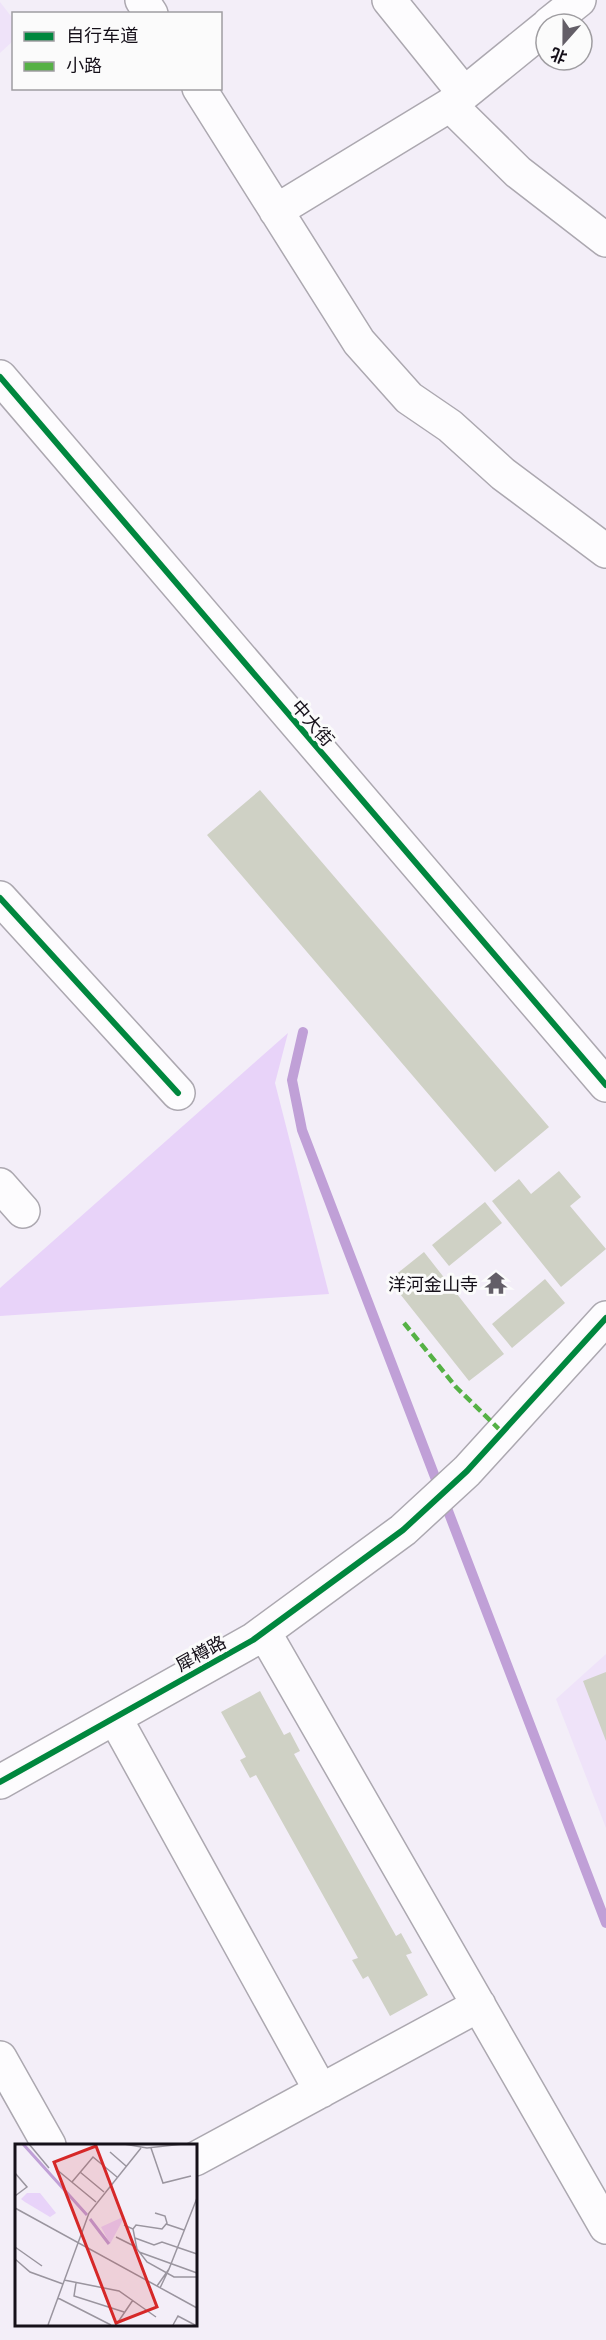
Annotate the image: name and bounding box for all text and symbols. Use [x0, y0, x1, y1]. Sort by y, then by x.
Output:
legend [12, 12, 222, 90]
north arrow [534, 12, 594, 72]
text: 自行车道 [66, 21, 138, 47]
text: 北 [546, 43, 570, 71]
text: 小路 [66, 51, 102, 77]
street label: 中大街 [286, 693, 342, 751]
place label: 洋河金山寺 [388, 1270, 478, 1296]
temple icon: 洋河金山寺 [483, 1270, 509, 1296]
street label: 犀樽路 [170, 1628, 230, 1676]
inset map [15, 2144, 196, 2325]

